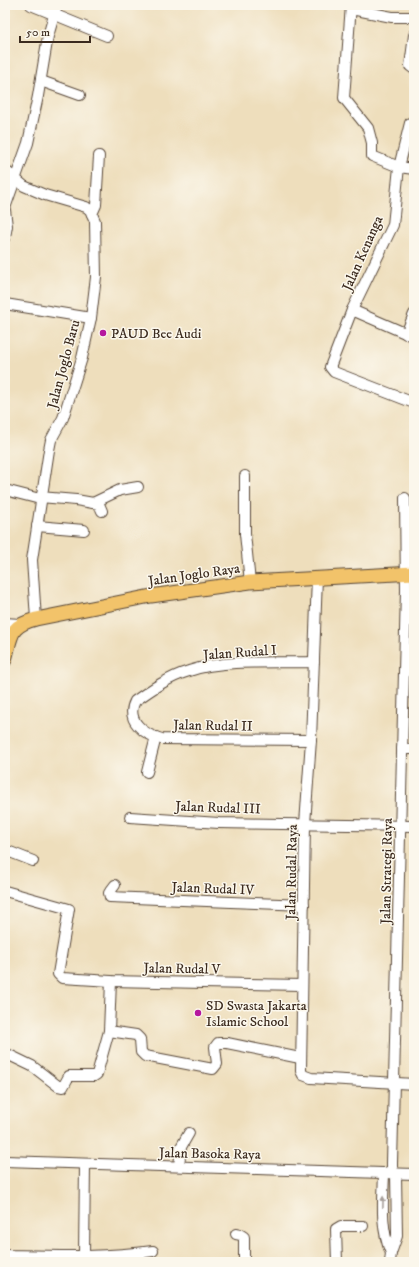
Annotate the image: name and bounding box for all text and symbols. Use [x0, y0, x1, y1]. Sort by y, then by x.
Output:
scale bar [20, 18, 90, 44]
text: 50 m [26, 25, 50, 40]
street label: Jalan Kenanga [337, 213, 388, 296]
street label: Jalan Joglo Baru [43, 318, 85, 413]
place label: PAUD Bee Audi [111, 325, 202, 343]
marker: PAUD Bee Audi [98, 328, 108, 338]
street label: Jalan Joglo Raya [145, 560, 241, 591]
street label: Jalan Rudal I [201, 641, 278, 665]
street label: Jalan Rudal II [171, 716, 253, 736]
street label: Jalan Rudal III [173, 797, 261, 818]
street label: Jalan Strategi Raya [377, 818, 397, 926]
street label: Jalan Rudal Raya [282, 824, 302, 922]
street label: Jalan Rudal IV [169, 878, 256, 899]
street label: Jalan Rudal V [141, 959, 222, 979]
place label: SD Swasta Jakarta Islamic School [206, 997, 307, 1031]
marker: SD Swasta Jakarta Islamic School [193, 1008, 203, 1018]
street label: Jalan Basoka Raya [157, 1144, 261, 1164]
one-way arrow [380, 1195, 386, 1208]

